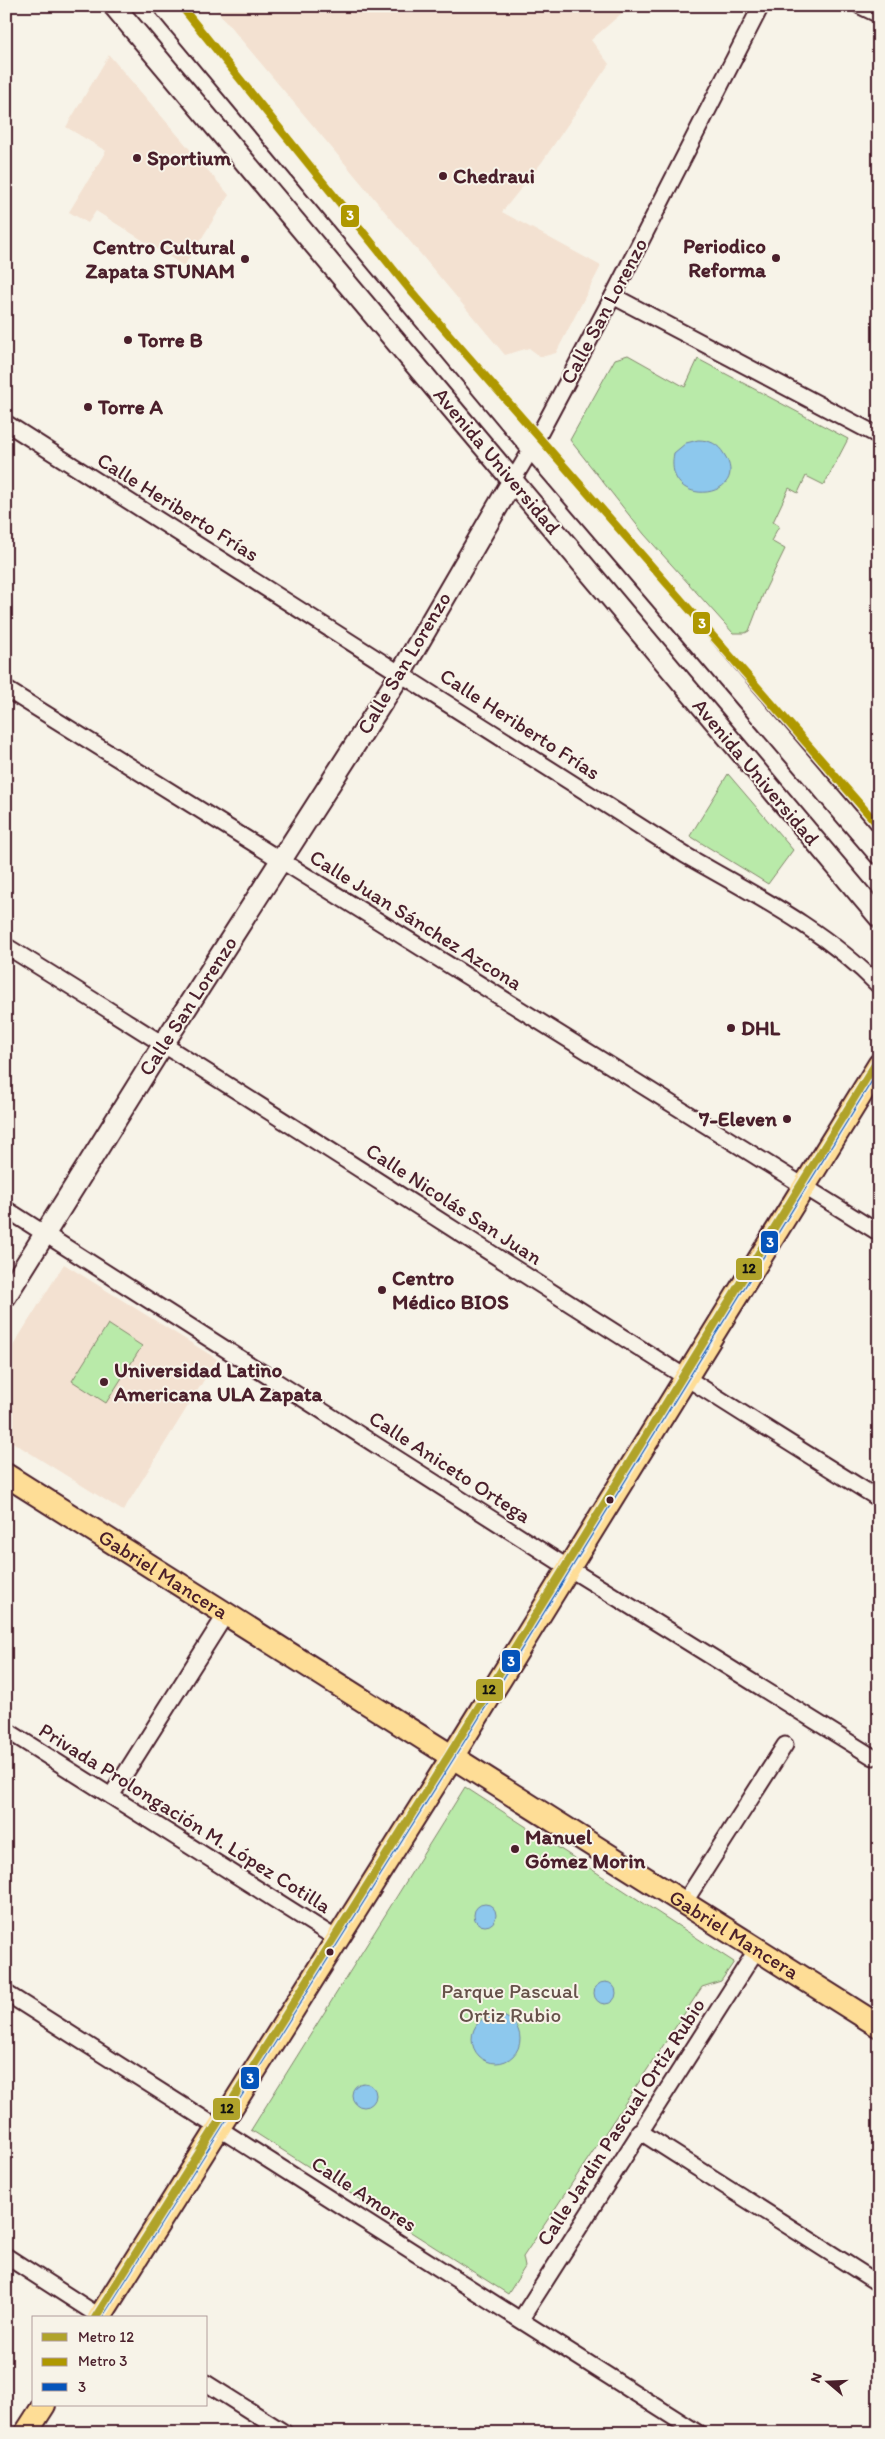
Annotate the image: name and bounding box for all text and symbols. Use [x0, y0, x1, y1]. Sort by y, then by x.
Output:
place label: Sportium [147, 145, 232, 171]
marker: Sportium [131, 152, 143, 164]
place label: Chedraui [453, 163, 535, 188]
marker: Chedraui [437, 170, 449, 182]
line badge: 3 [340, 204, 360, 228]
text: 3 [346, 207, 354, 224]
place label: Periodico Reforma [683, 233, 767, 282]
place label: Centro Cultural Zapata STUNAM [86, 234, 236, 284]
street label: Calle San Lorenzo [555, 234, 653, 388]
marker: Periodico Reforma [770, 252, 782, 264]
marker: Centro Cultural Zapata STUNAM [239, 253, 251, 265]
place label: Torre B [137, 327, 203, 352]
marker: Torre B [122, 334, 134, 346]
street label: Avenida Universidad [429, 382, 566, 540]
place label: Torre A [97, 394, 163, 419]
marker: Torre A [82, 401, 94, 413]
street label: Calle Heriberto Frías [93, 447, 264, 566]
street label: Calle San Lorenzo [351, 587, 456, 738]
line badge: 3 [692, 611, 711, 635]
text: 3 [698, 615, 706, 632]
street label: Calle Heriberto Frías [435, 662, 605, 785]
street label: Avenida Universidad [688, 693, 825, 851]
street label: Calle Juan Sánchez Azcona [305, 844, 527, 995]
street label: Calle San Lorenzo [133, 931, 242, 1080]
place label: DHL [741, 1015, 780, 1040]
marker: DHL [725, 1022, 737, 1034]
place label: 7-Eleven [698, 1106, 777, 1131]
marker: 7-Eleven [781, 1113, 793, 1125]
street label: Calle Nicolás San Juan [361, 1137, 547, 1270]
line badge: 3 [760, 1230, 779, 1254]
text: 3 [766, 1234, 774, 1251]
line badge: 12 [735, 1257, 763, 1281]
text: 12 [742, 1260, 757, 1277]
place label: Centro Médico BIOS [392, 1265, 509, 1314]
marker: Centro Médico BIOS [376, 1284, 388, 1296]
place label: Universidad Latino Americana ULA Zapata [113, 1357, 324, 1407]
marker: Universidad Latino Americana ULA Zapata [98, 1376, 110, 1388]
street label: Calle Aniceto Ortega [365, 1405, 536, 1528]
unlabelled marker [605, 1495, 615, 1505]
street label: Gabriel Mancera [94, 1524, 233, 1624]
line badge: 3 [501, 1649, 521, 1673]
text: 3 [507, 1653, 515, 1670]
line badge: 12 [475, 1678, 504, 1702]
text: 12 [482, 1681, 497, 1698]
street label: Privada Prolongación M. López Cotilla [35, 1717, 336, 1918]
place label: Manuel Gómez Morin [525, 1824, 645, 1873]
marker: Manuel Gómez Morin [509, 1843, 521, 1855]
street label: Gabriel Mancera [665, 1884, 804, 1984]
unlabelled marker [325, 1947, 335, 1957]
park label: Parque Pascual Ortiz Rubio [441, 1978, 579, 2027]
street label: Calle Jardin Pascual Ortiz Rubio [531, 1993, 710, 2250]
line badge: 3 [240, 2066, 260, 2090]
text: 3 [246, 2070, 254, 2087]
line badge: 12 [212, 2097, 241, 2121]
text: 12 [220, 2100, 235, 2117]
street label: Calle Amores [307, 2150, 422, 2237]
legend [32, 2316, 208, 2406]
text: Metro 12 [78, 2328, 134, 2346]
text: Metro 3 [78, 2352, 127, 2370]
north arrow [802, 2356, 852, 2406]
text: N [807, 2371, 826, 2385]
text: 3 [78, 2378, 86, 2396]

